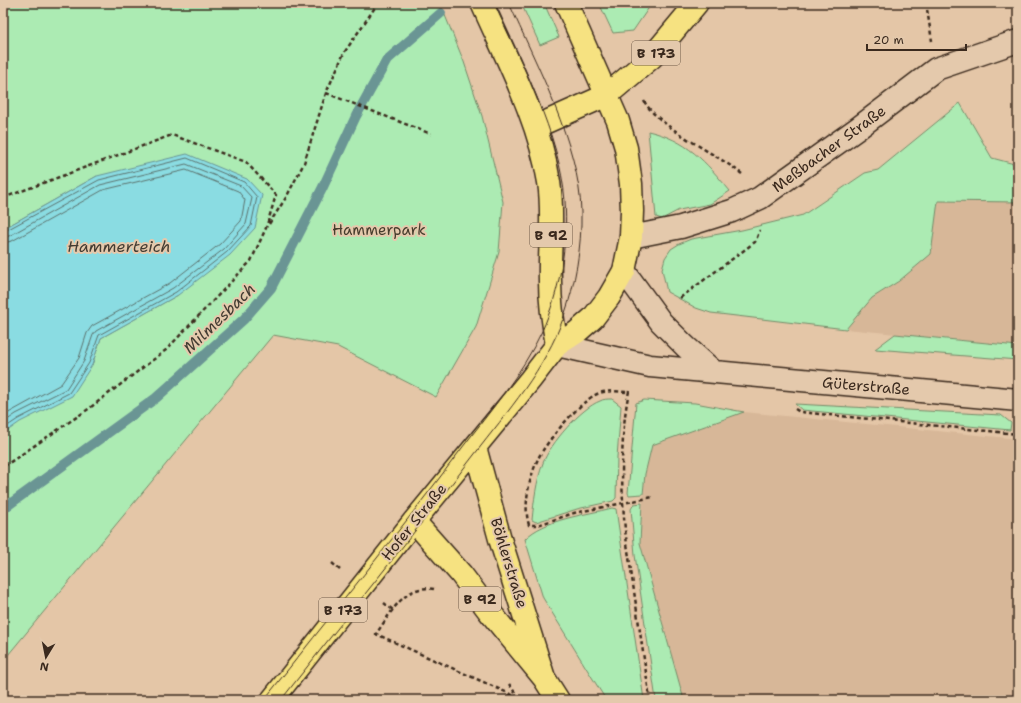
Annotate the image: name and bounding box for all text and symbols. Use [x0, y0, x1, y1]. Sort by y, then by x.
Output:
scale bar [867, 26, 966, 52]
text: 20 m [873, 32, 904, 48]
road number: B 173 [632, 41, 680, 65]
street label: Meßbacher Straße [768, 101, 890, 197]
park label: Hammerpark [332, 220, 426, 240]
road number: B 92 [530, 223, 572, 247]
water label: Hammerteich [67, 236, 171, 257]
water label: Milmesbach [179, 279, 260, 358]
street label: Güterstraße [821, 372, 911, 400]
street label: Hofer Straße [377, 479, 451, 565]
street label: Böhlerstraße [486, 515, 532, 611]
road number: B 92 [459, 587, 501, 611]
road number: B 173 [319, 598, 367, 622]
north arrow [26, 637, 66, 677]
text: N [38, 658, 50, 674]

